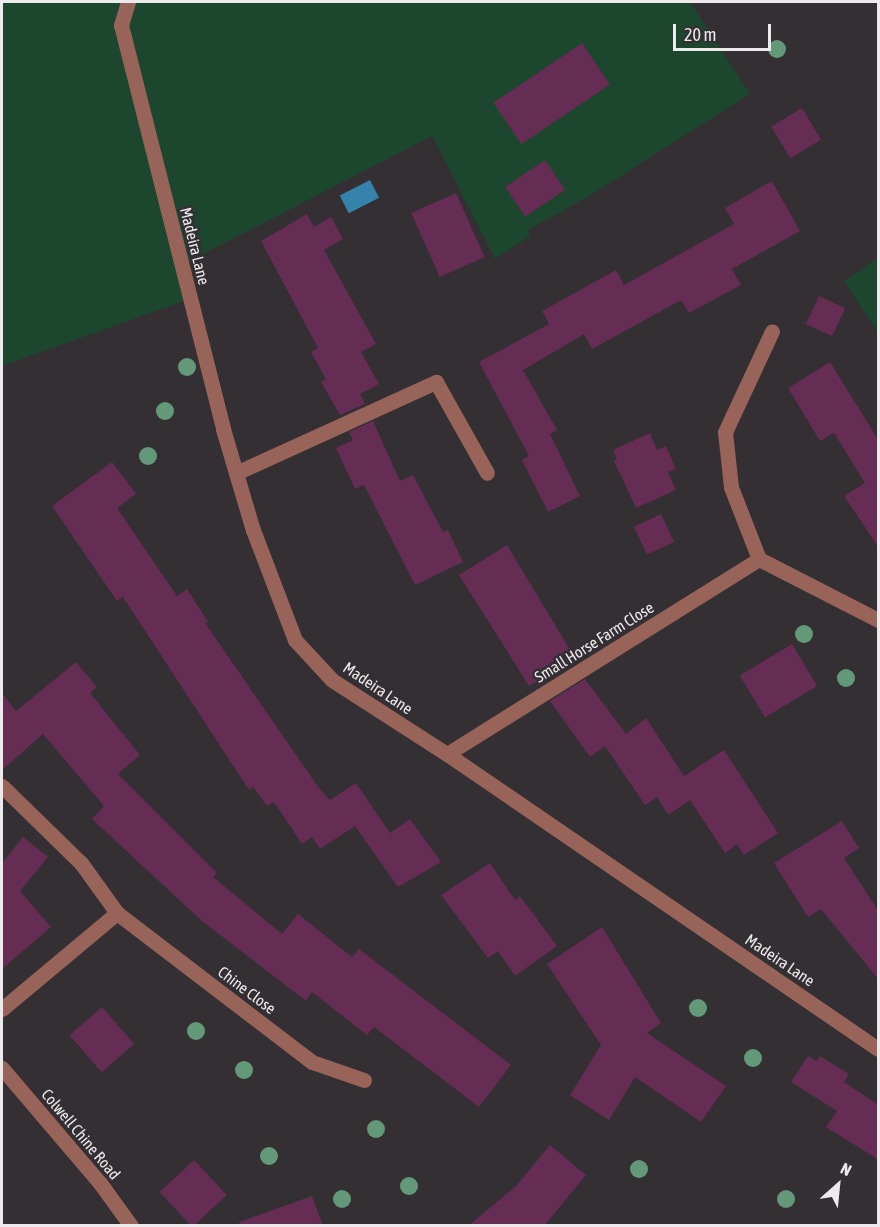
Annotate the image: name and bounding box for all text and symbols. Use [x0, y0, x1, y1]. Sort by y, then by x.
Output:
scale bar [676, 12, 774, 50]
text: 20 m [684, 24, 716, 45]
street label: Madeira Lane [176, 205, 214, 287]
street label: Small Horse Farm Close [531, 598, 657, 686]
street label: Madeira Lane [340, 658, 416, 718]
street label: Madeira Lane [742, 930, 818, 990]
street label: Chine Close [214, 962, 280, 1018]
street label: Colwell Chine Road [37, 1085, 125, 1183]
north arrow [808, 1155, 868, 1215]
text: N [838, 1159, 854, 1179]

